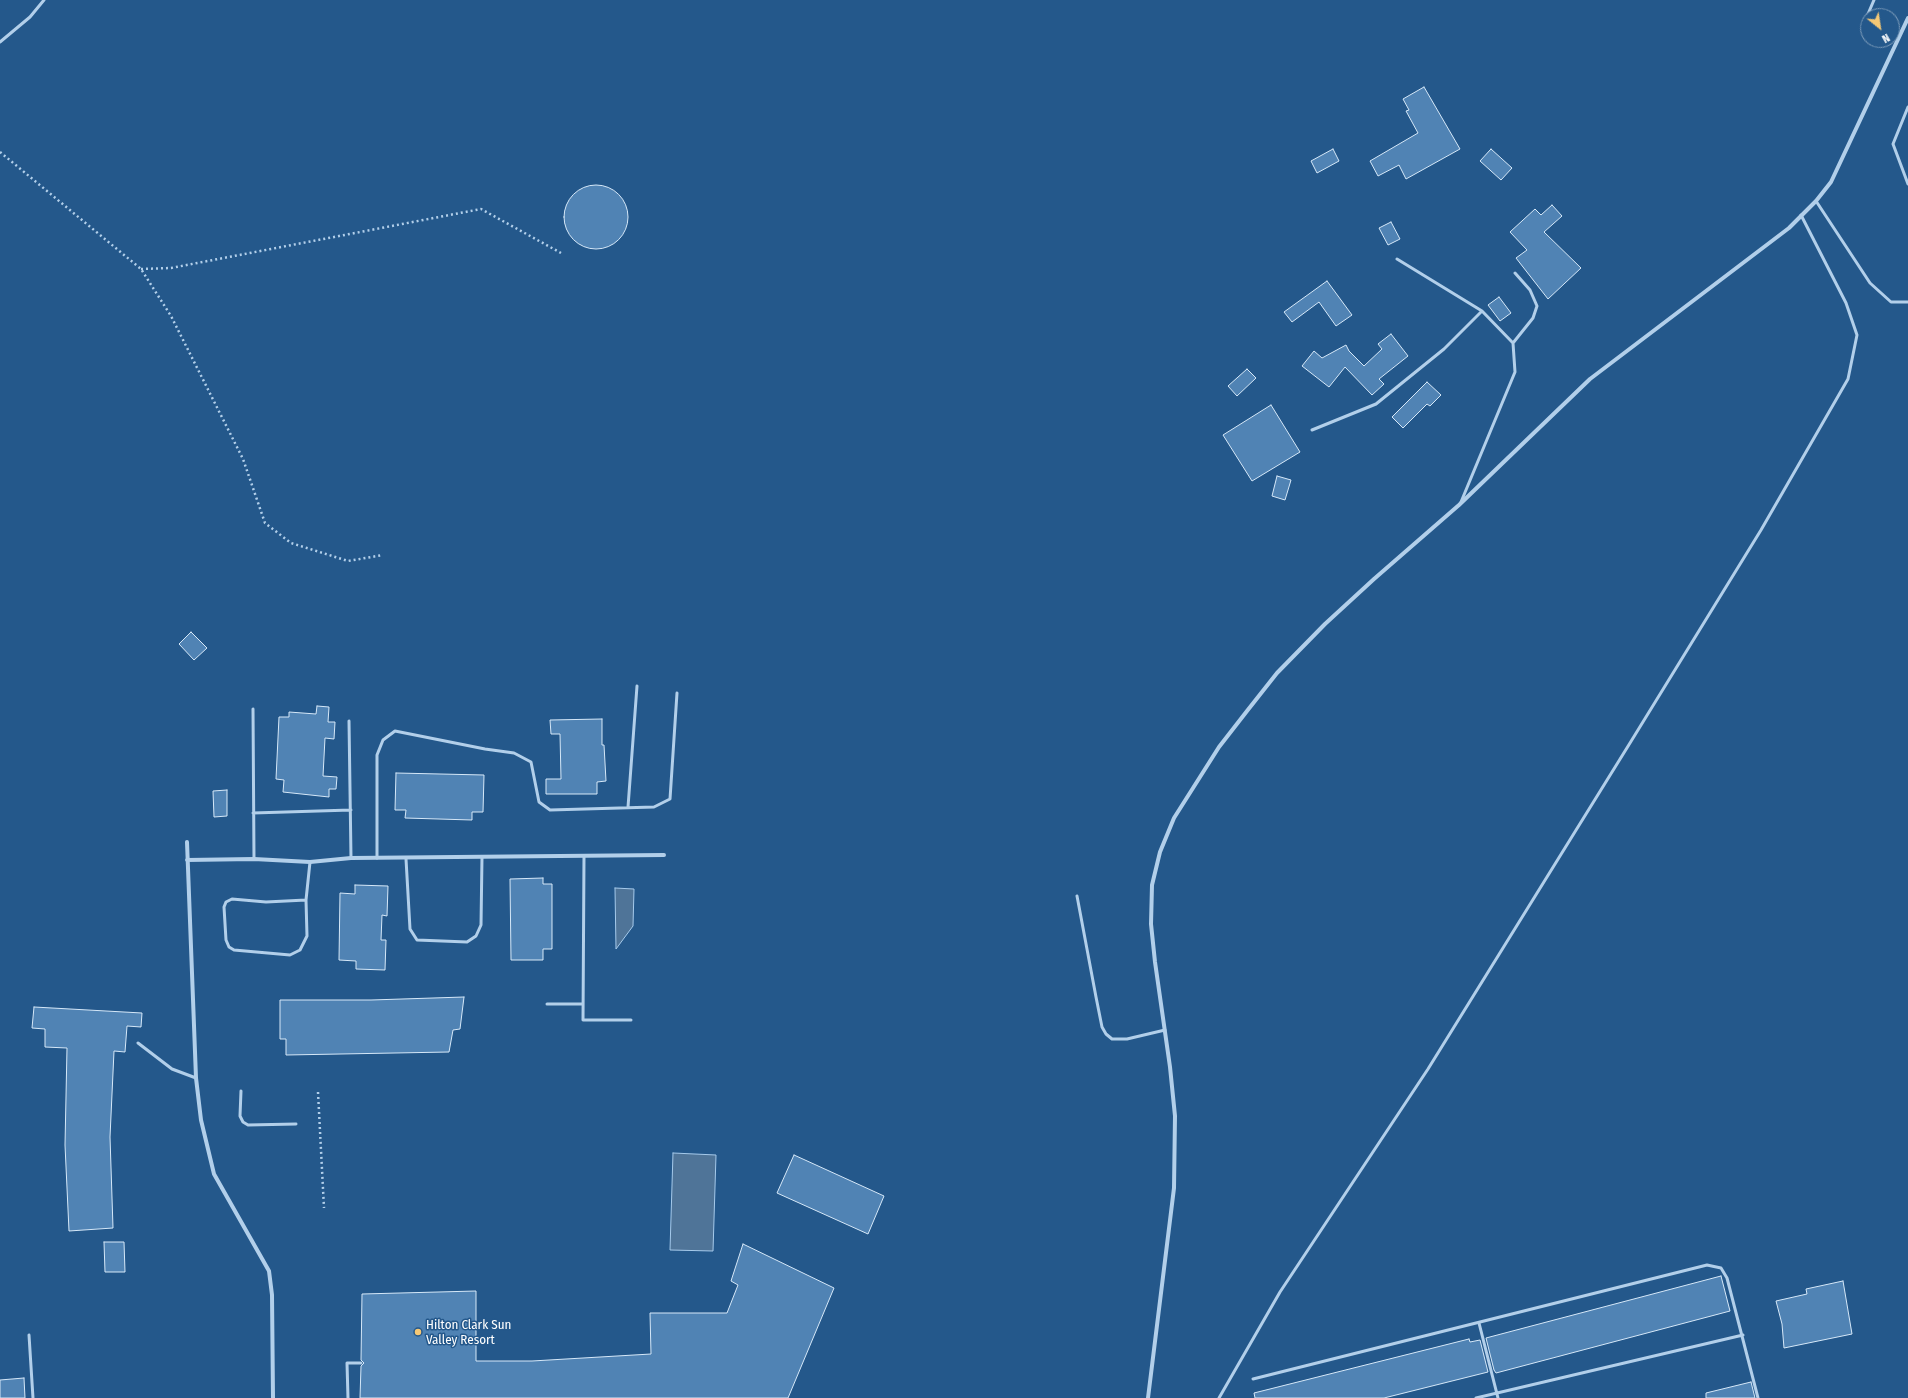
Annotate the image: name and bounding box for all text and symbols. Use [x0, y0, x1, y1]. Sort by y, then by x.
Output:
north arrow [1860, 8, 1900, 48]
text: N [1880, 31, 1892, 45]
place label: Hilton Clark Sun Valley Resort [426, 1317, 511, 1348]
marker: Hilton Clark Sun Valley Resort [413, 1327, 423, 1337]

